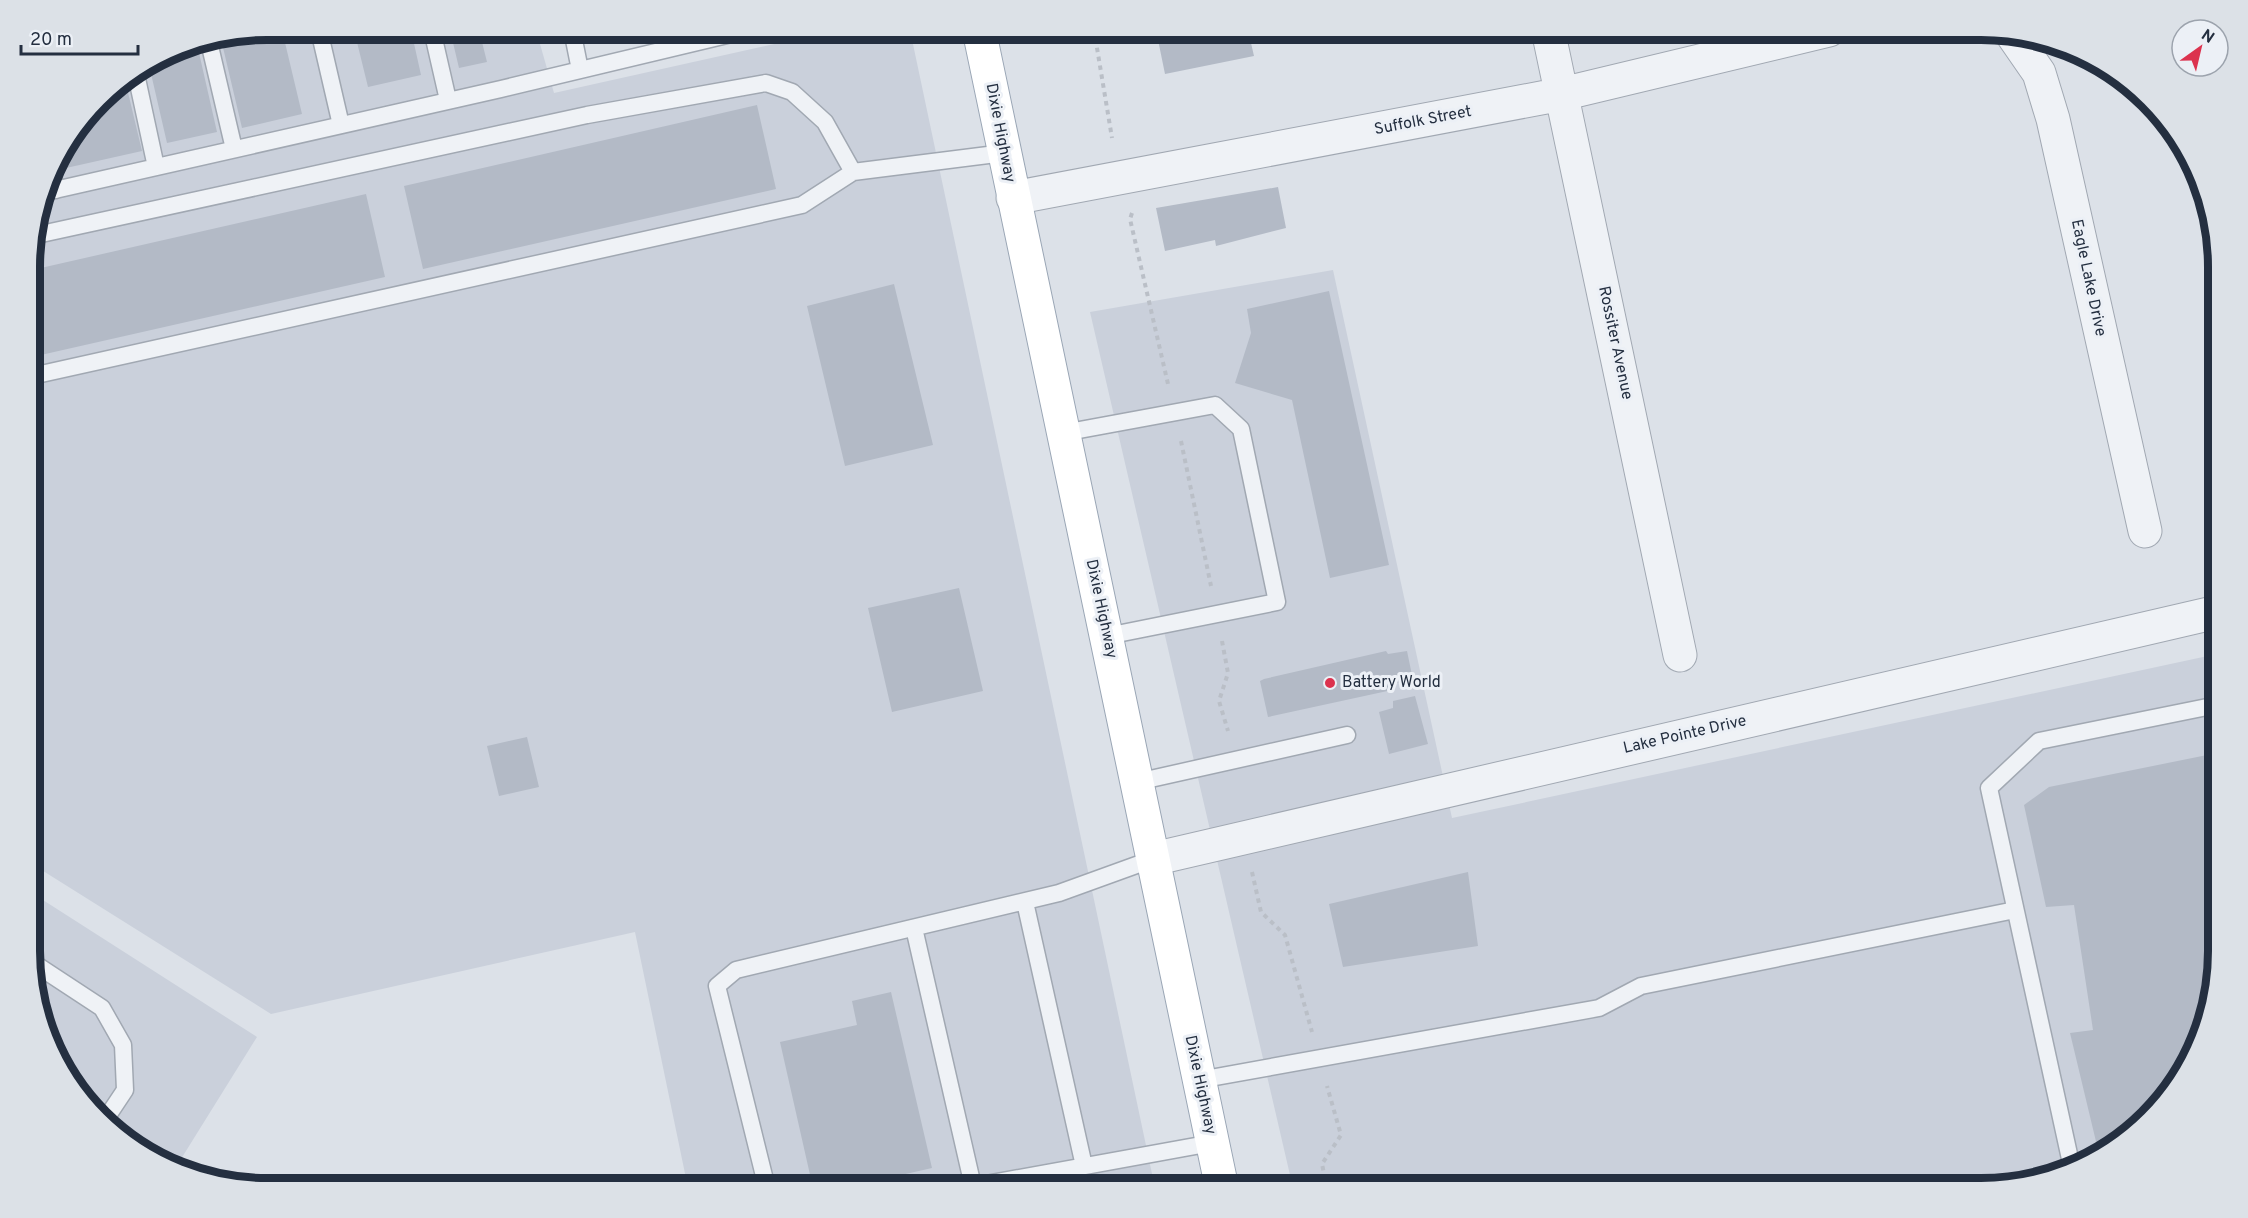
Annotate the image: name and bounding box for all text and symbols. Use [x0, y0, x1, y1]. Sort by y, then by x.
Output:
scale bar [21, 18, 138, 56]
north arrow [2170, 18, 2230, 78]
text: N [2197, 26, 2218, 49]
text: 20 m [30, 29, 72, 52]
street label: Dixie Highway [981, 82, 1019, 184]
street label: Suffolk Street [1373, 102, 1473, 140]
street label: Eagle Lake Drive [2066, 218, 2110, 338]
street label: Rossiter Avenue [1593, 284, 1637, 402]
street label: Dixie Highway [1081, 558, 1121, 660]
place label: Battery World [1342, 673, 1441, 693]
marker: Battery World [1323, 676, 1337, 690]
street label: Lake Pointe Drive [1621, 711, 1749, 759]
street label: Dixie Highway [1180, 1034, 1220, 1136]

